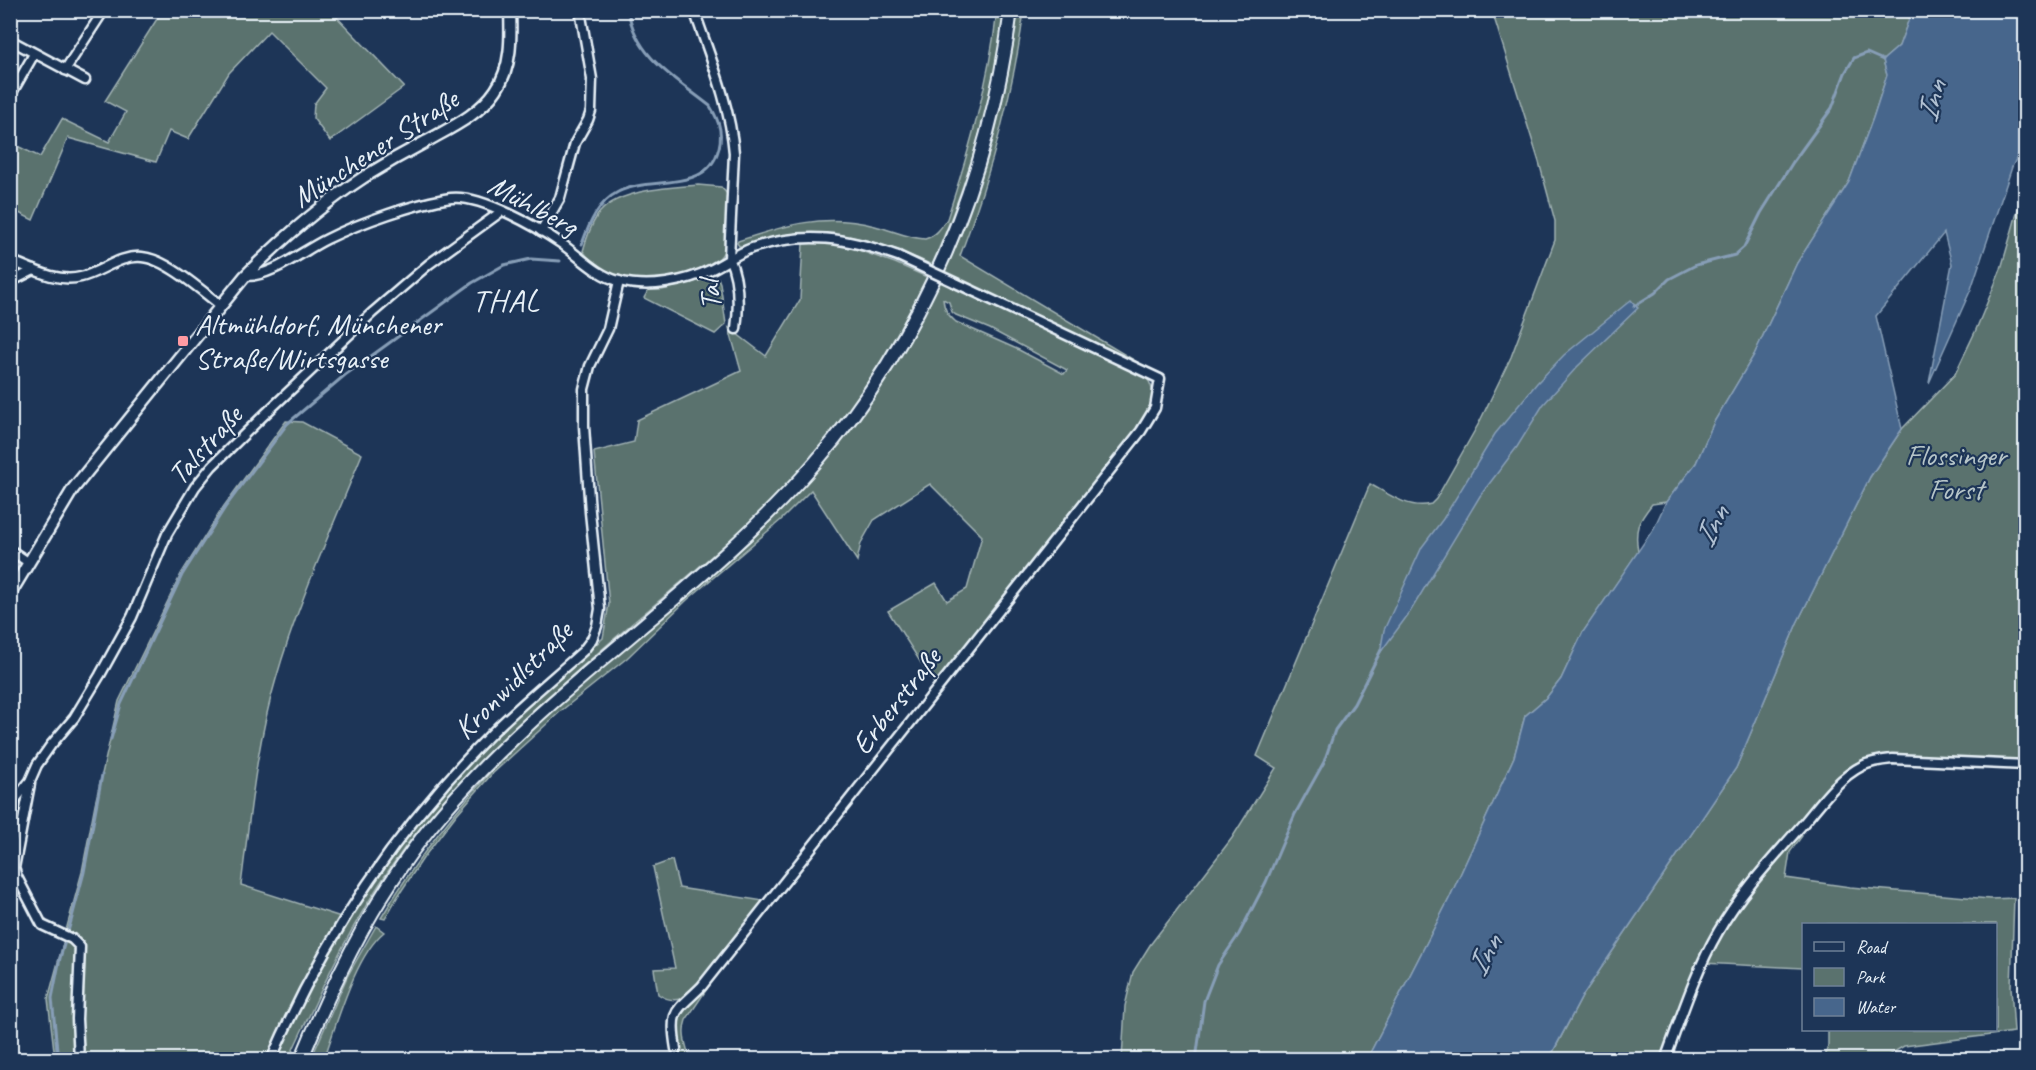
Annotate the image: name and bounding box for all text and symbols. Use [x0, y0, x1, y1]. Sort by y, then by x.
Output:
water label: Inn [1906, 73, 1957, 126]
street label: Münchener Straße [285, 79, 467, 216]
street label: Mühlberg [482, 166, 586, 245]
street label: Tal [689, 274, 730, 311]
district label: THAL [472, 280, 540, 321]
place label: Altmühldorf, Münchener Straße/Wirtsgasse [195, 305, 443, 377]
marker: Altmühldorf, Münchener Straße/Wirtsgasse [176, 334, 190, 348]
street label: Talstraße [159, 396, 252, 493]
park label: Flossinger Forst [1906, 436, 2009, 508]
water label: Inn [1683, 496, 1740, 554]
street label: Kronwidlstraße [446, 611, 582, 747]
street label: Erberstraße [843, 638, 951, 762]
legend [1802, 923, 1997, 1031]
water label: Inn [1456, 925, 1513, 983]
text: Road [1856, 936, 1889, 958]
text: Park [1856, 966, 1886, 988]
text: Water [1856, 996, 1897, 1018]

